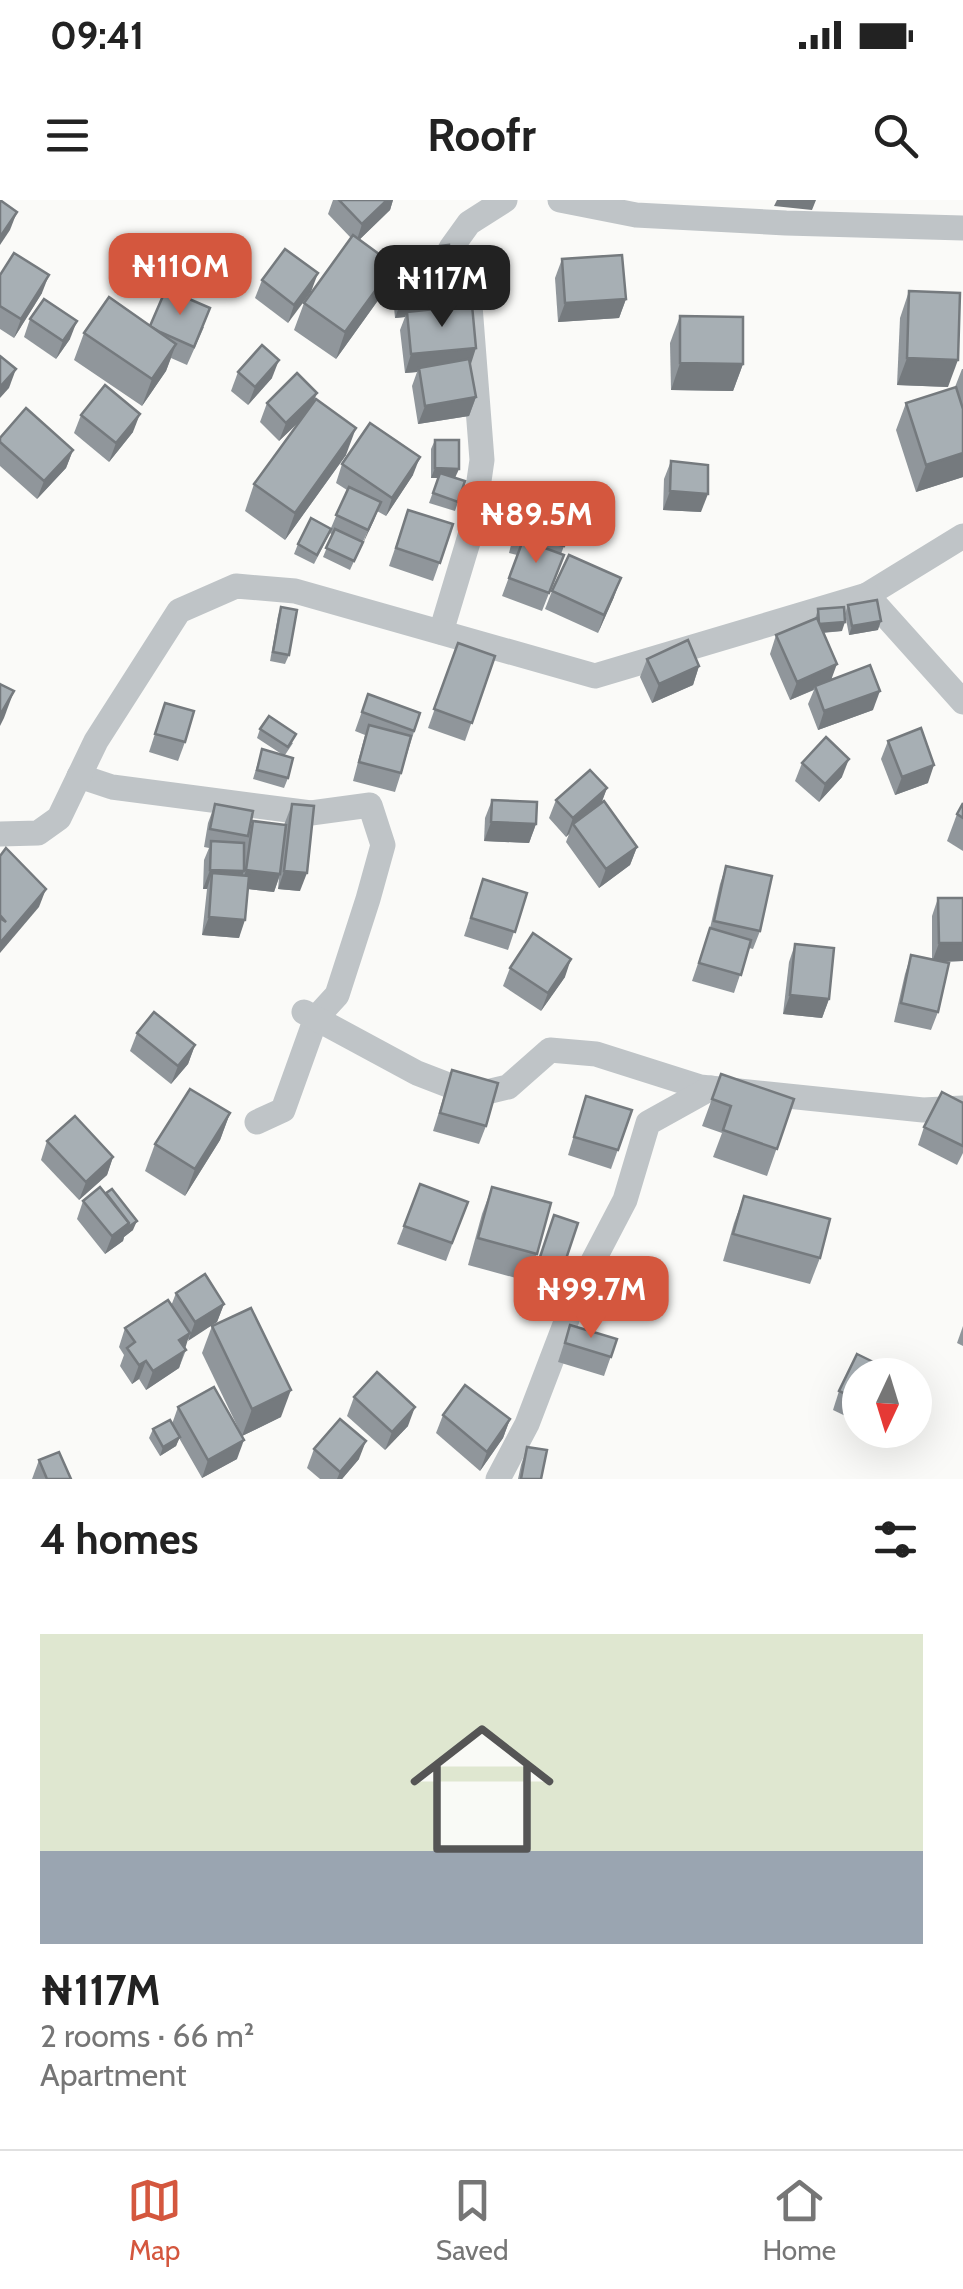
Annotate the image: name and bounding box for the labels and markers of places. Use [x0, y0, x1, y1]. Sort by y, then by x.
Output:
pin: ₦110M [110, 233, 250, 318]
pin: ₦117M [372, 245, 512, 330]
pin: ₦89.5M [455, 481, 617, 566]
pin: ₦99.7M [510, 1256, 672, 1341]

